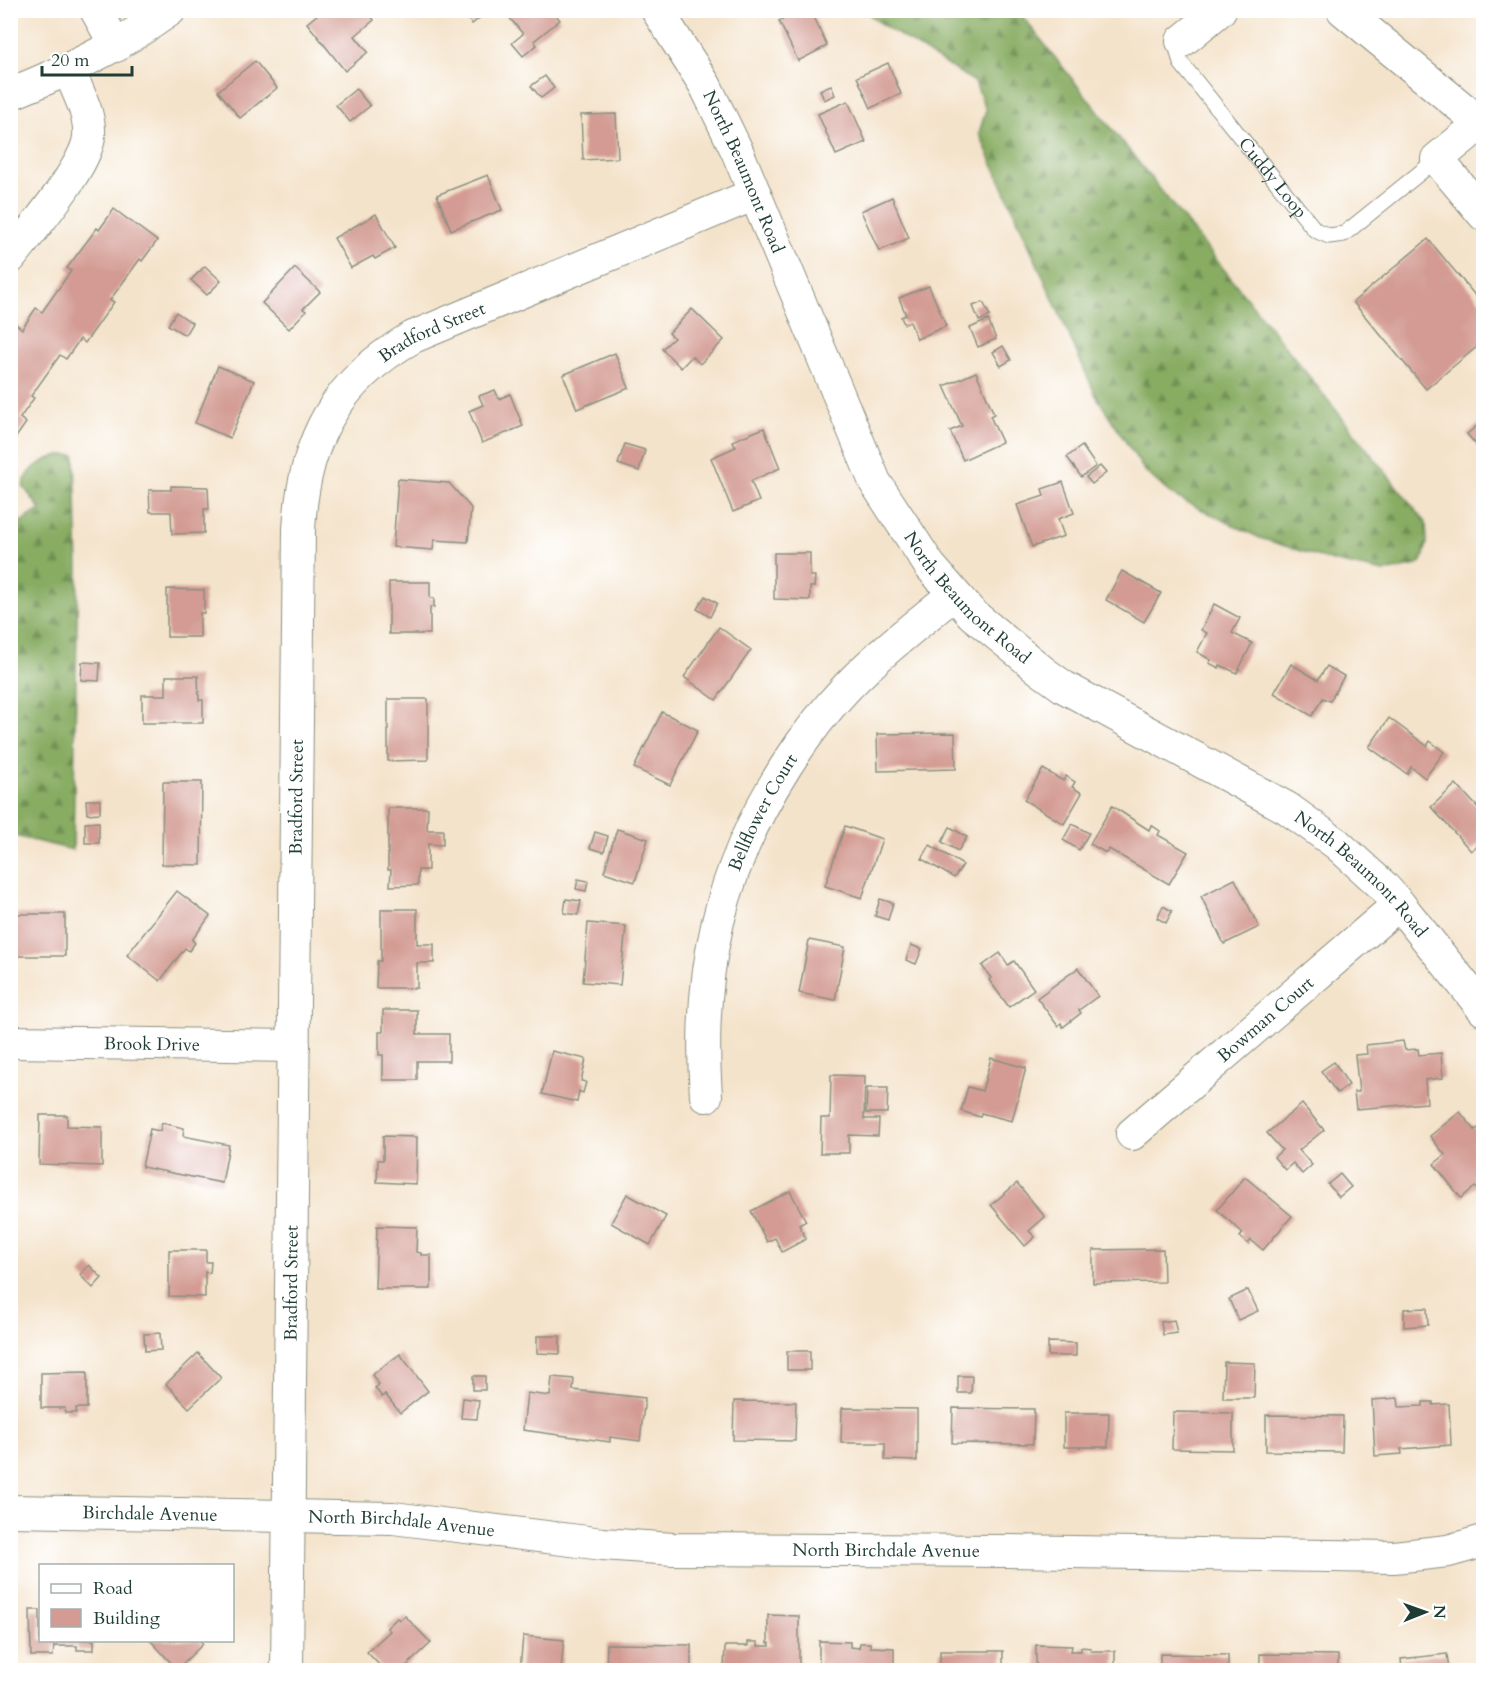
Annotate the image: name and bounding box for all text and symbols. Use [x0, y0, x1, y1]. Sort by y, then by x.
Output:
scale bar [42, 39, 132, 77]
text: 20 m [51, 48, 90, 73]
street label: North Beaumont Road [696, 86, 790, 257]
street label: Cuddy Loop [1232, 132, 1313, 224]
street label: Bradford Street [374, 296, 489, 369]
street label: North Beaumont Road [898, 527, 1036, 670]
street label: Bradford Street [284, 739, 310, 855]
street label: Bellflower Court [722, 749, 804, 875]
street label: North Beaumont Road [1289, 805, 1433, 943]
street label: Bowman Court [1212, 971, 1320, 1068]
street label: Brook Drive [104, 1031, 200, 1058]
street label: Bradford Street [278, 1225, 305, 1341]
street label: Birchdale Avenue [82, 1500, 218, 1528]
street label: North Birchdale Avenue [308, 1504, 496, 1544]
street label: North Birchdale Avenue [792, 1538, 980, 1564]
legend [39, 1564, 234, 1642]
text: Road [93, 1576, 133, 1601]
north arrow [1395, 1582, 1455, 1642]
text: N [1428, 1605, 1450, 1619]
text: Building [93, 1606, 161, 1631]

